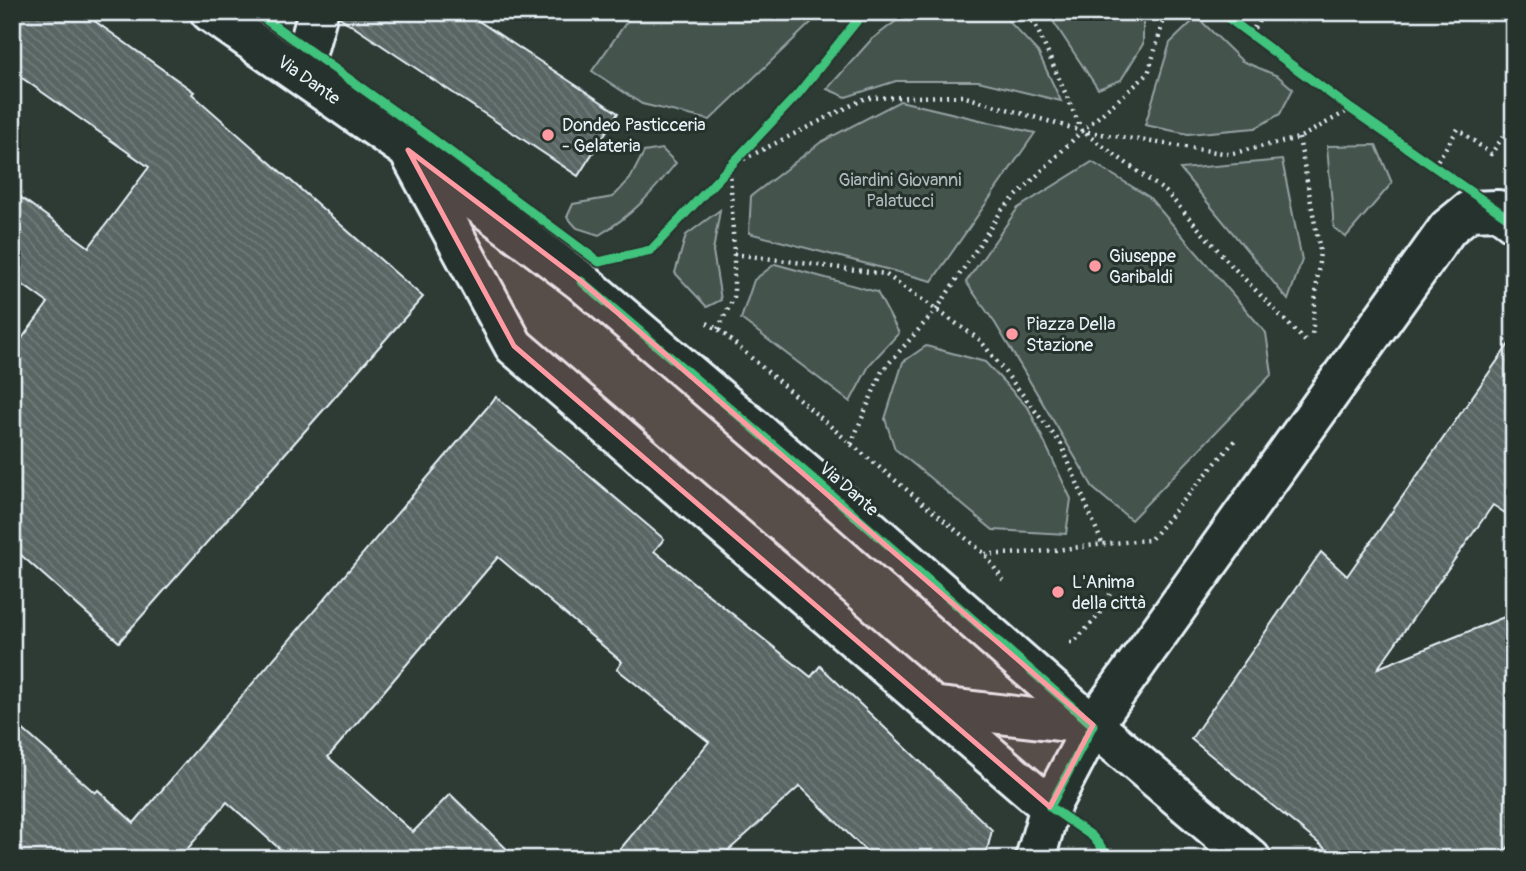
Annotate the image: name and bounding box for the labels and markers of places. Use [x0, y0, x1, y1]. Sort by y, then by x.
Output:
place label: Dondeo Pasticceria - Gelateria [562, 114, 706, 158]
marker: Dondeo Pasticceria - Gelateria [540, 127, 556, 143]
place label: Giuseppe Garibaldi [1109, 245, 1176, 289]
marker: Giuseppe Garibaldi [1087, 258, 1103, 274]
place label: Piazza Della Stazione [1026, 313, 1116, 357]
marker: Piazza Della Stazione [1004, 326, 1020, 342]
place label: L'Anima della città [1072, 571, 1146, 615]
marker: L'Anima della città [1050, 584, 1066, 600]

